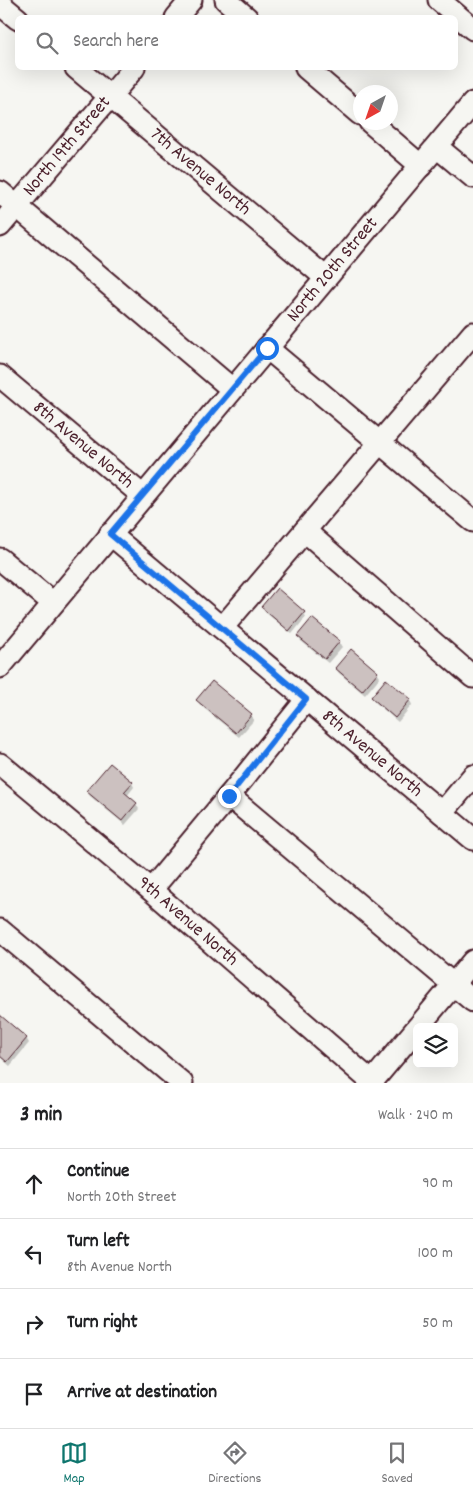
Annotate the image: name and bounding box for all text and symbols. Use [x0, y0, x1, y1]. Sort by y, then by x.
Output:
search box [15, 15, 458, 70]
icon: search [33, 29, 61, 57]
text: Search here [73, 29, 159, 56]
north arrow [353, 85, 398, 130]
street label: North 19th Street [17, 91, 118, 203]
street label: 7th Avenue North [144, 122, 256, 223]
street label: North 20th Street [281, 212, 385, 329]
route start [256, 337, 279, 360]
street label: 8th Avenue North [26, 395, 139, 496]
street label: 8th Avenue North [315, 704, 428, 804]
route end [218, 785, 241, 808]
street label: 9th Avenue North [131, 870, 244, 973]
map controls [413, 1023, 458, 1068]
button: layers [413, 1023, 458, 1068]
text: 3 min [20, 1101, 62, 1131]
text: Walk · 240 m [378, 1104, 453, 1127]
text: Continue [67, 1159, 129, 1186]
icon: ahead [20, 1170, 48, 1198]
text: 90 m [422, 1172, 453, 1195]
text: North 20th Street [67, 1186, 176, 1209]
text: Turn left [67, 1229, 130, 1256]
icon: left [20, 1240, 48, 1268]
text: 100 m [417, 1242, 453, 1265]
text: 8th Avenue North [67, 1256, 172, 1279]
icon: right [20, 1310, 48, 1338]
text: Turn right [67, 1310, 138, 1337]
text: 50 m [422, 1312, 453, 1335]
icon: arrive [20, 1380, 48, 1408]
text: Arrive at destination [67, 1380, 217, 1407]
tab: Map [60, 1439, 88, 1489]
tab: Directions [208, 1439, 261, 1489]
tab: Saved [382, 1439, 413, 1489]

